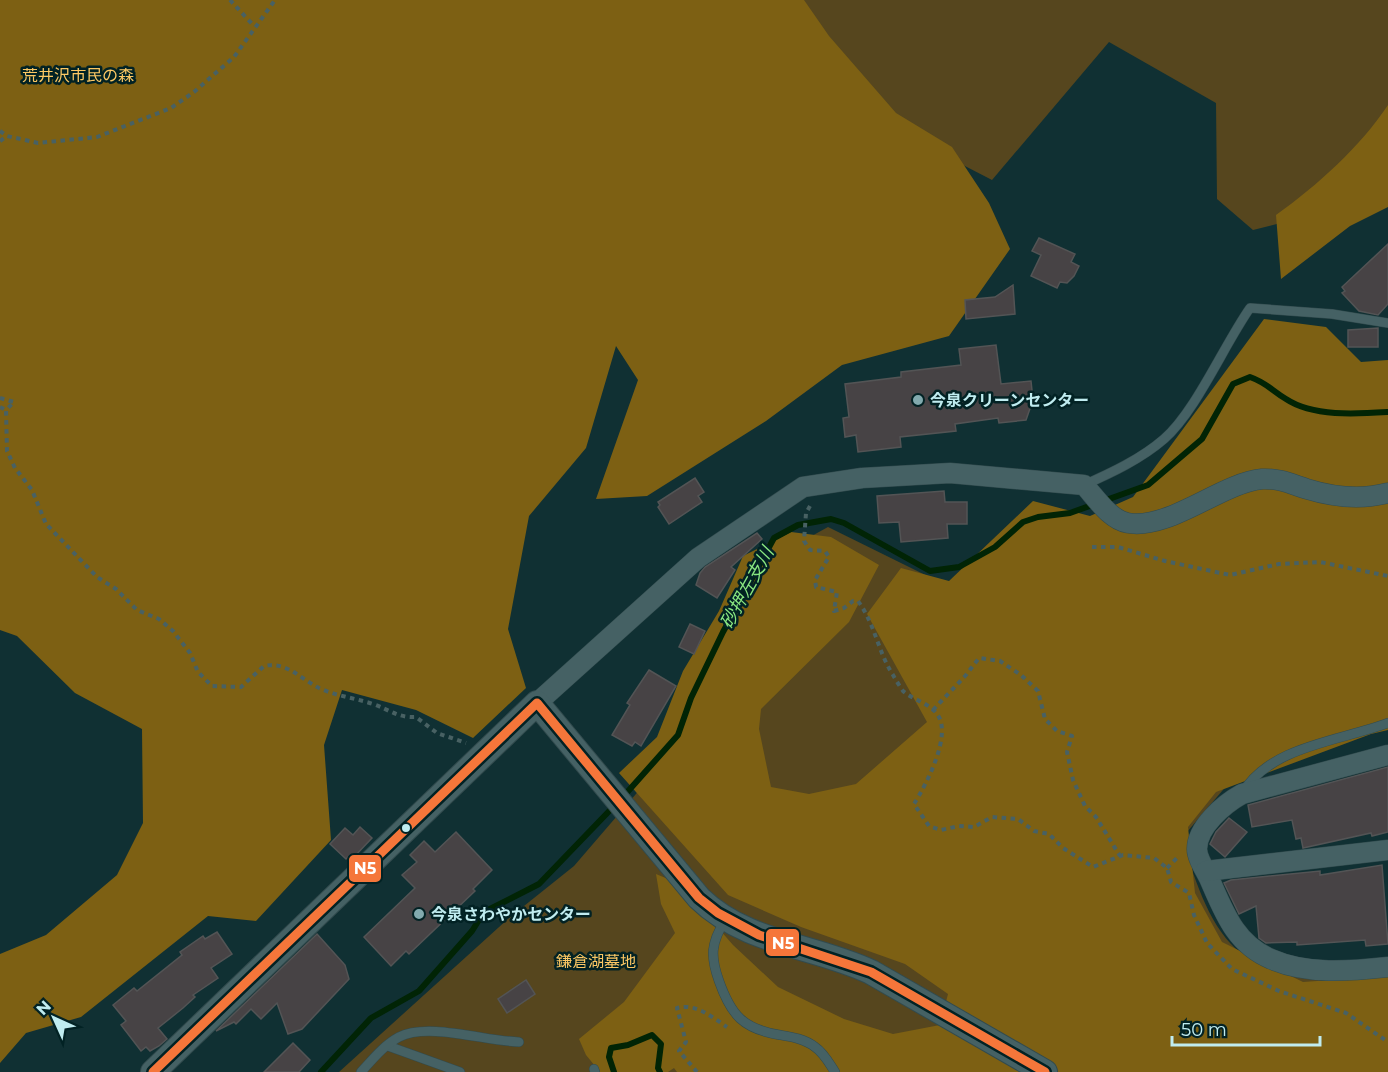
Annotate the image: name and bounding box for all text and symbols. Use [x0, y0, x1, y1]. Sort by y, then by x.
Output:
park label: 荒井沢市民の森 [22, 66, 134, 85]
place label: 今泉クリーンセンター [930, 391, 1089, 410]
marker: 今泉クリーンセンター [911, 393, 925, 407]
water label: 砂押左支川 [716, 542, 779, 633]
unlabelled marker [400, 822, 412, 834]
line badge: N5 [348, 854, 382, 883]
text: N5 [354, 859, 377, 878]
place label: 今泉さわやかセンター [431, 905, 591, 924]
marker: 今泉さわやかセンター [412, 907, 426, 921]
line badge: N5 [765, 928, 800, 957]
text: N5 [772, 934, 795, 953]
park label: 鎌倉湖墓地 [556, 952, 636, 971]
north arrow [24, 988, 84, 1048]
text: N [32, 996, 55, 1019]
scale bar [1172, 1009, 1320, 1047]
text: 50 m [1181, 1019, 1227, 1041]

